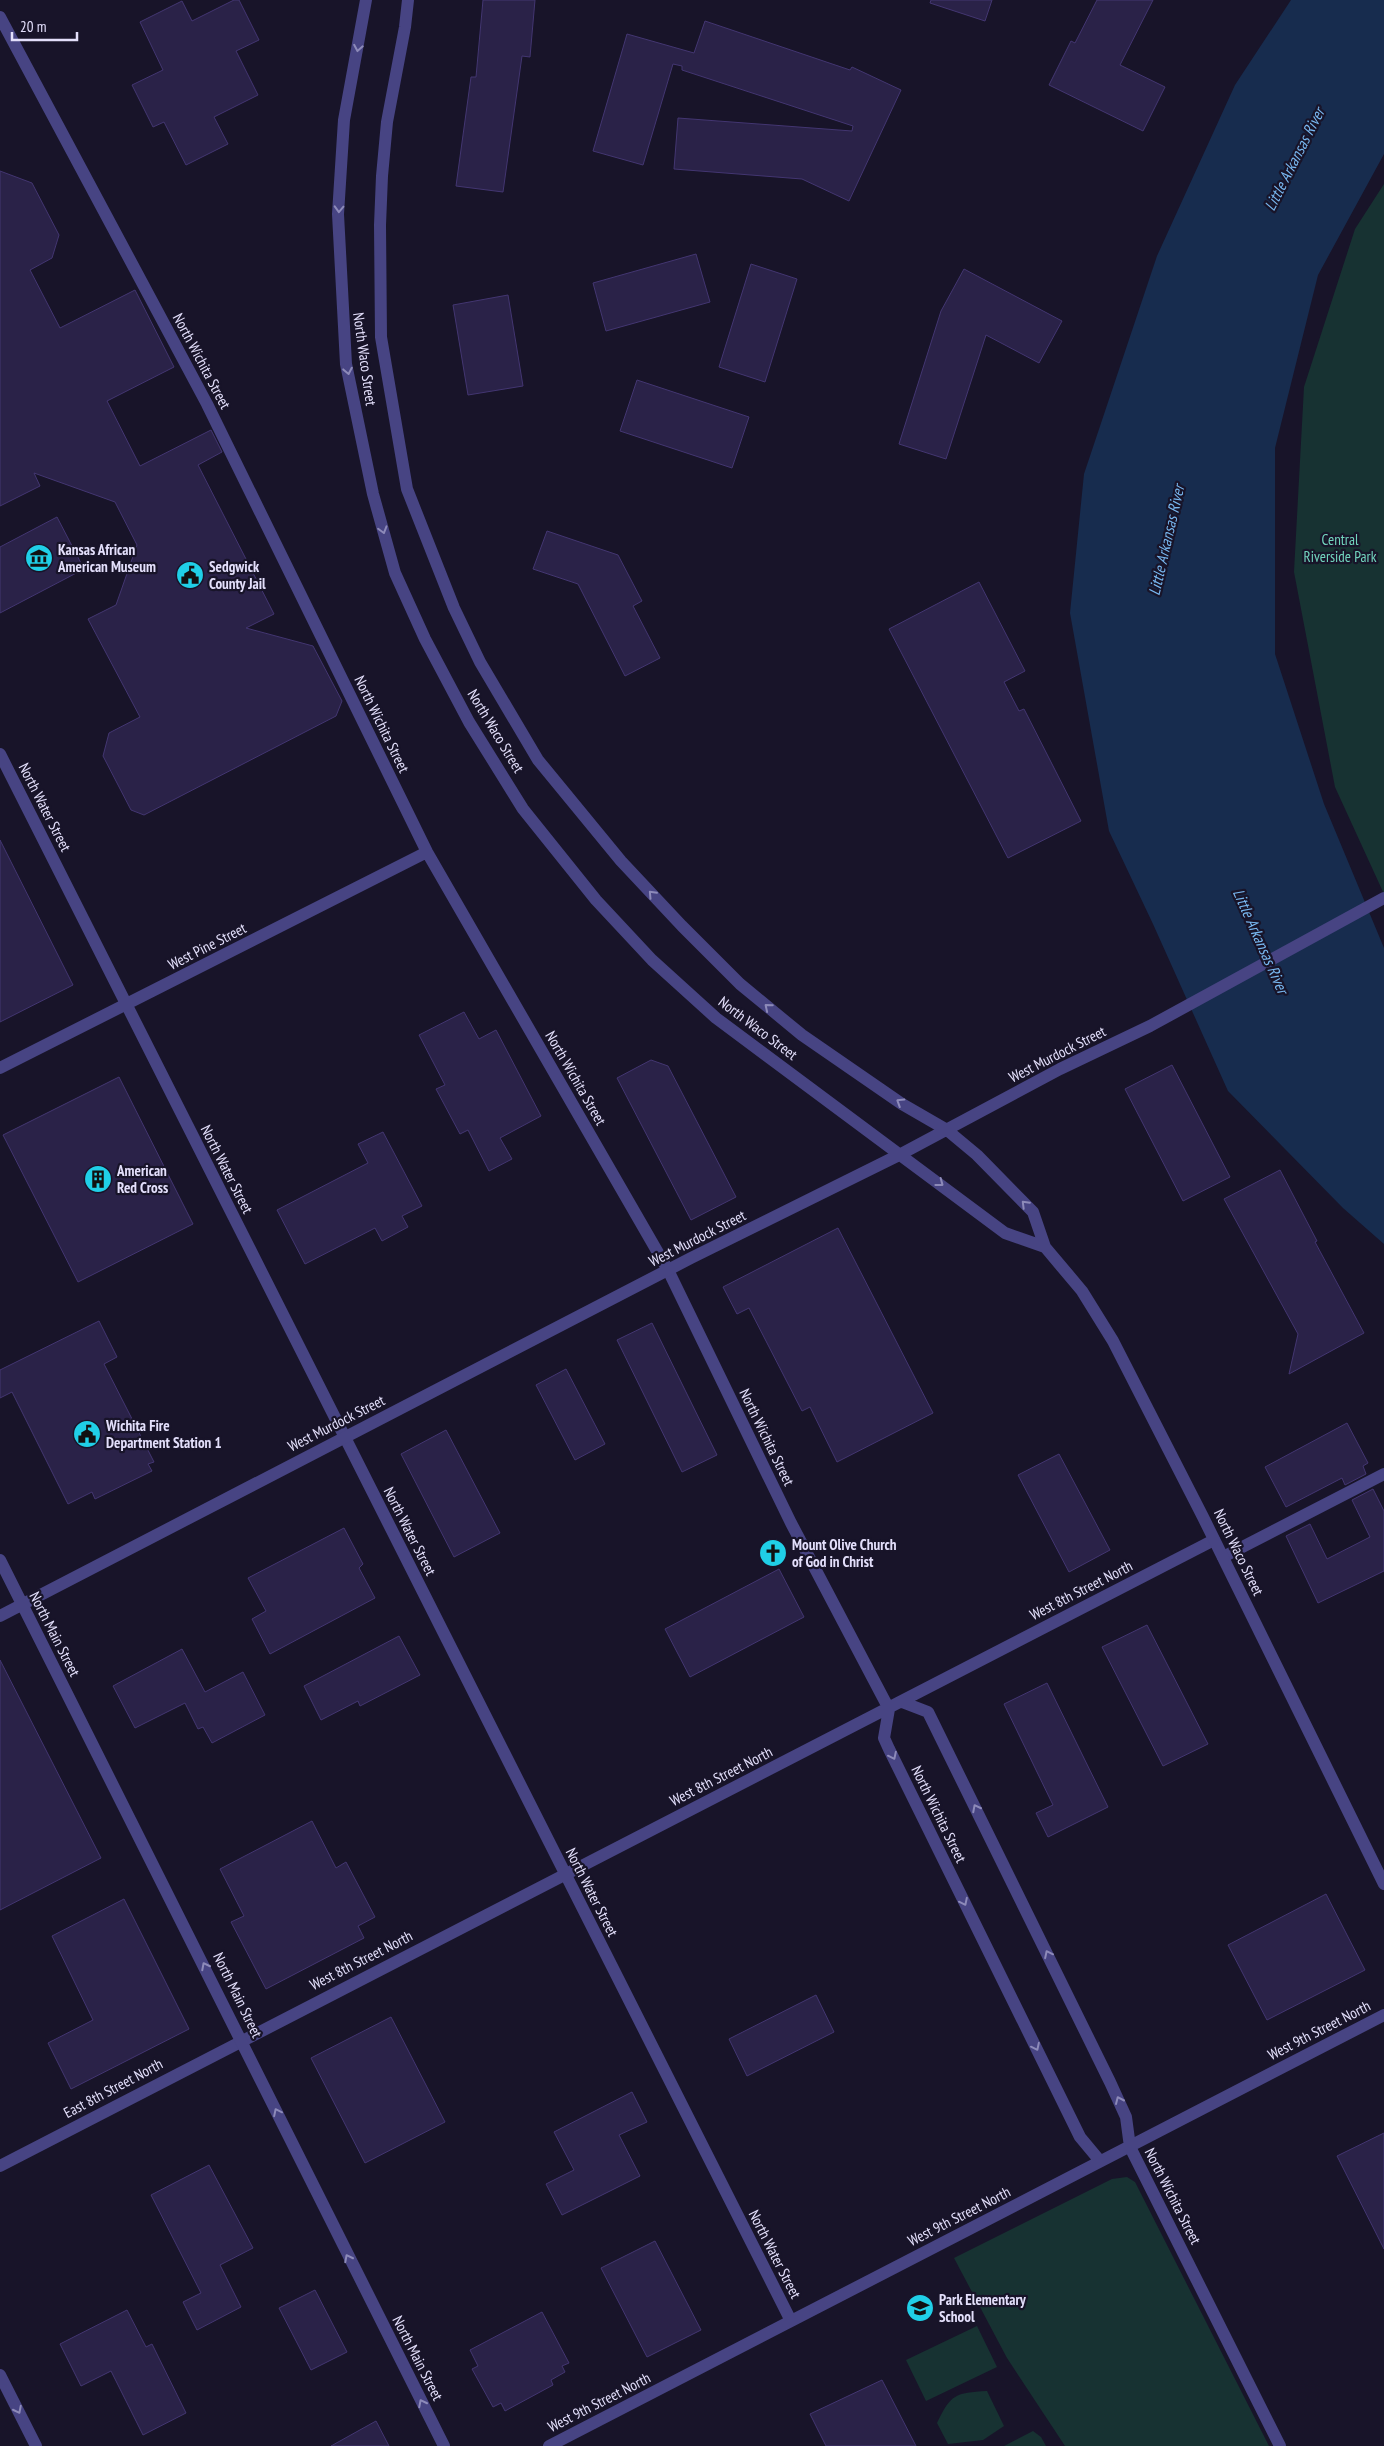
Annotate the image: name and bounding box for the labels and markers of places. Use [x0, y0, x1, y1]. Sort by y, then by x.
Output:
place label: Kansas African American Museum [57, 540, 156, 576]
museum icon: Kansas African American Museum [24, 543, 54, 573]
place label: Sedgwick County Jail [209, 557, 266, 593]
public building icon: Sedgwick County Jail [175, 560, 205, 590]
place label: American Red Cross [116, 1161, 168, 1197]
building icon: American Red Cross [83, 1164, 113, 1194]
place label: Wichita Fire Department Station 1 [105, 1416, 222, 1452]
public building icon: Wichita Fire Department Station 1 [72, 1419, 102, 1449]
place label: Mount Olive Church of God in Christ [792, 1535, 897, 1571]
church icon: Mount Olive Church of God in Christ [758, 1538, 788, 1568]
place label: Park Elementary School [939, 2290, 1027, 2326]
school or university icon: Park Elementary School [905, 2293, 935, 2323]

